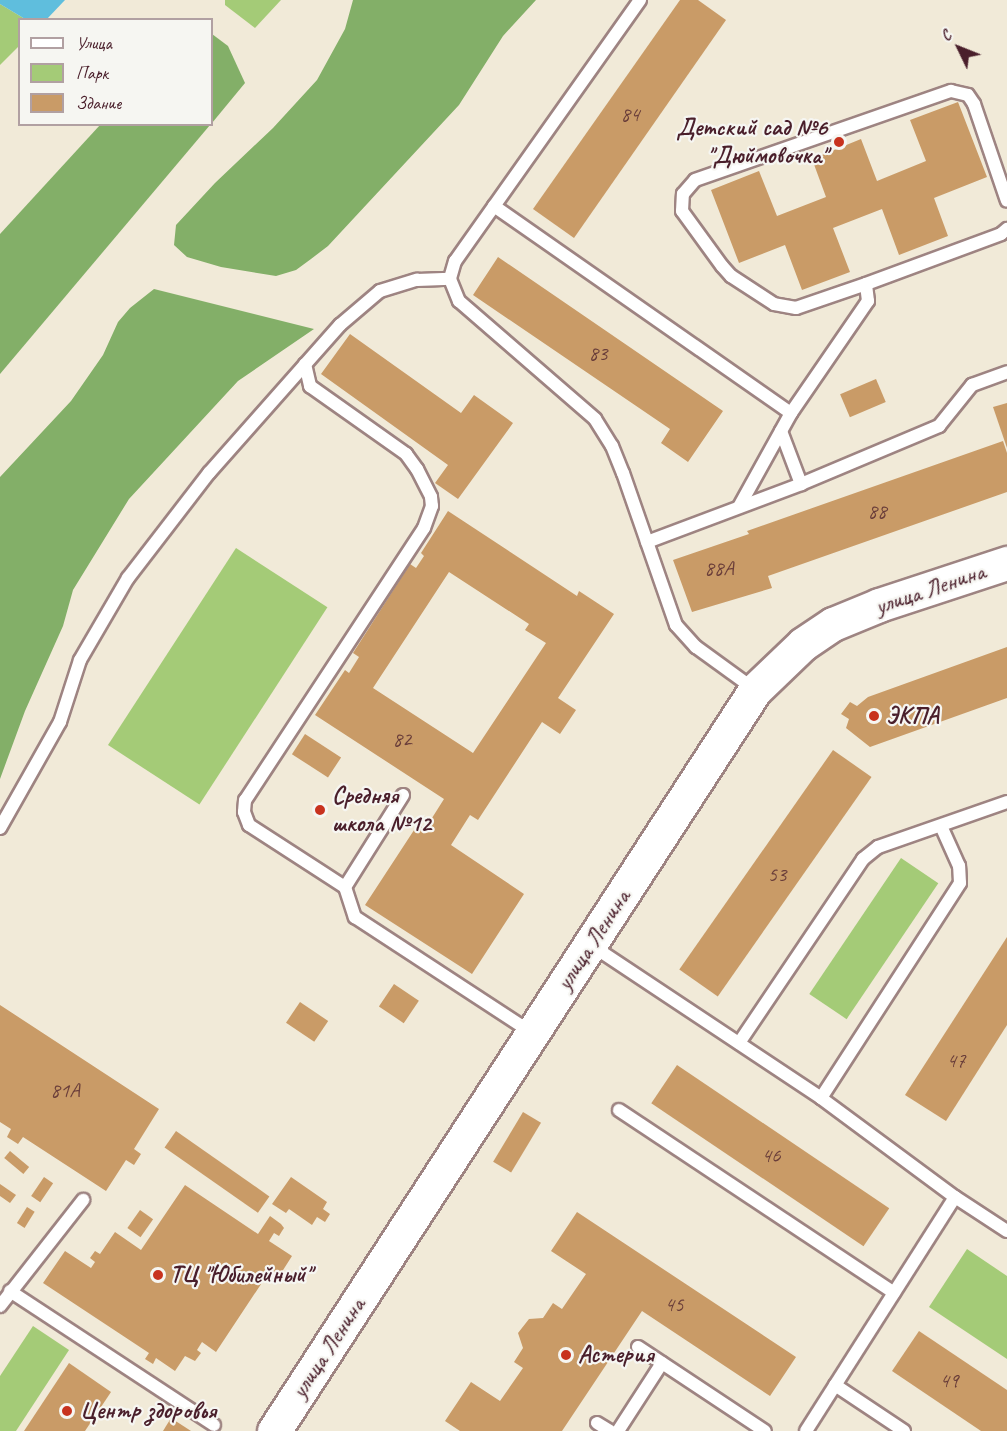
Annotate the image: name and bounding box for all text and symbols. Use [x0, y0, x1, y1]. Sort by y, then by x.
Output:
legend [18, 18, 213, 126]
north arrow [929, 18, 989, 78]
text: С [936, 26, 956, 45]
text: Улица [76, 32, 112, 54]
text: Парк [76, 62, 108, 84]
text: Здание [76, 92, 121, 114]
house number: 84 [621, 101, 639, 127]
place label: Детский сад №6 "Дюймовочка" [676, 114, 827, 170]
marker: Детский сад №6 "Дюймовочка" [832, 135, 846, 149]
house number: 83 [589, 340, 607, 366]
house number: 88 [868, 498, 886, 524]
house number: 88А [704, 555, 734, 581]
street label: улица Ленина [872, 557, 988, 621]
place label: ЭКПА [886, 702, 938, 730]
marker: ЭКПА [867, 709, 881, 723]
house number: 82 [393, 726, 411, 752]
place label: Средняя школа №12 [332, 782, 431, 838]
marker: Средняя школа №12 [313, 803, 327, 817]
house number: 53 [768, 861, 786, 887]
street label: улица Ленина [550, 884, 636, 996]
house number: 47 [947, 1047, 965, 1073]
house number: 81А [50, 1077, 80, 1103]
house number: 46 [762, 1142, 780, 1168]
place label: ТЦ "Юбилейный" [170, 1261, 311, 1289]
marker: ТЦ "Юбилейный" [151, 1268, 165, 1282]
house number: 45 [665, 1291, 683, 1317]
street label: улица Ленина [285, 1292, 371, 1404]
place label: Астерия [578, 1341, 654, 1369]
marker: Астерия [559, 1348, 573, 1362]
house number: 49 [940, 1367, 958, 1393]
place label: Центр здоровья [80, 1397, 216, 1425]
marker: Центр здоровья [58, 1402, 76, 1420]

